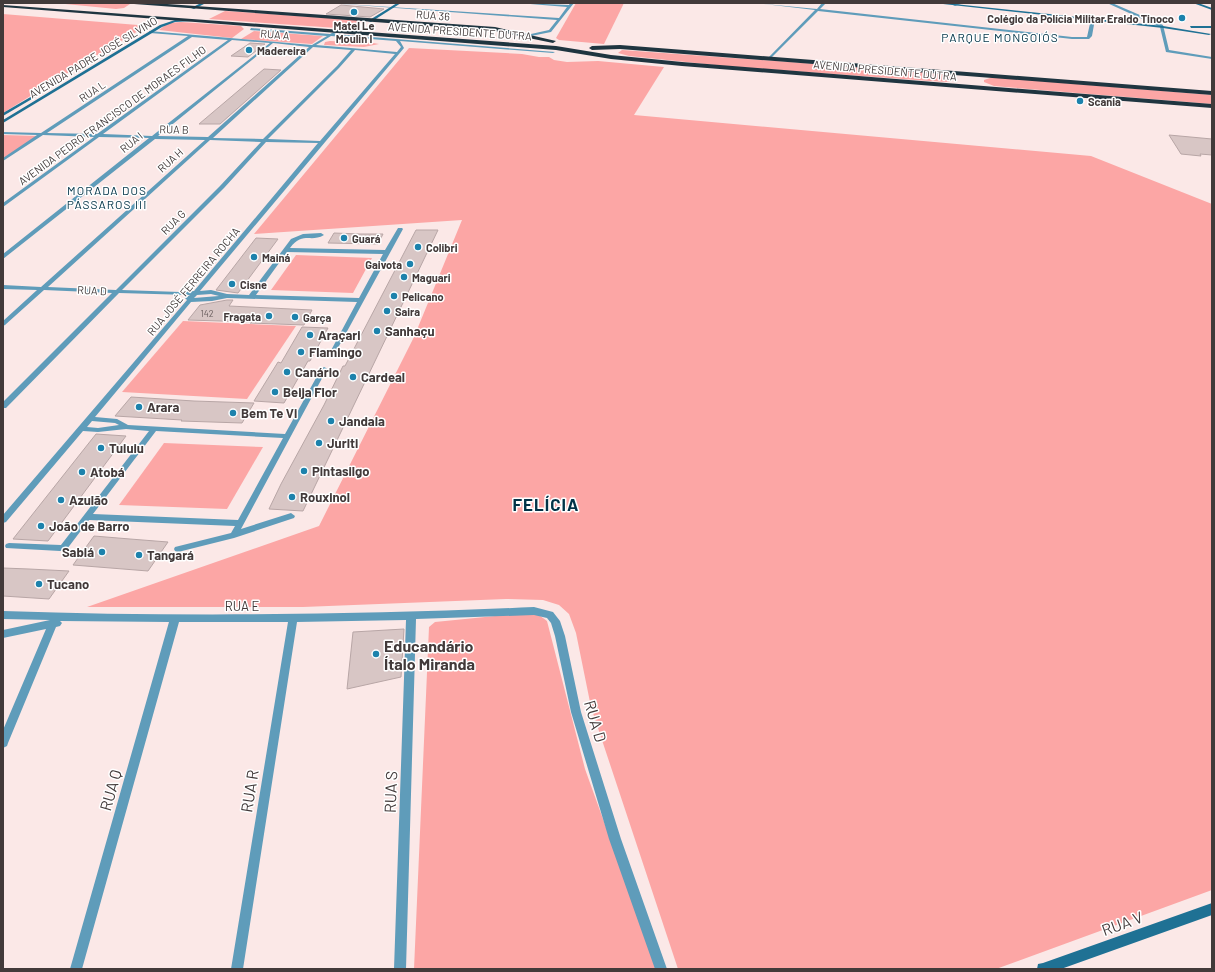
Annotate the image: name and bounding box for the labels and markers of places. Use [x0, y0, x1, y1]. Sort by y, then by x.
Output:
marker: Matel Le Moulin I [349, 7, 359, 17]
place label: Colégio da Polícia Militar Eraldo Tinoco [987, 12, 1174, 25]
marker: Colégio da Polícia Militar Eraldo Tinoco [1177, 13, 1187, 23]
place label: Matel Le Moulin I [334, 19, 374, 45]
place label: Madereira [257, 44, 306, 57]
marker: Madereira [244, 45, 254, 55]
place label: Scania [1088, 95, 1121, 108]
marker: Scania [1075, 96, 1085, 106]
place label: Guará [352, 232, 381, 245]
marker: Guará [339, 233, 349, 243]
place label: Colibri [426, 241, 458, 254]
marker: Colibri [413, 242, 423, 252]
place label: Mainá [262, 251, 290, 264]
marker: Mainá [249, 252, 259, 262]
place label: Gaivota [365, 258, 402, 271]
marker: Gaivota [405, 259, 415, 269]
place label: Maguari [412, 271, 451, 284]
marker: Maguari [399, 272, 409, 282]
place label: Cisne [240, 278, 267, 291]
marker: Cisne [227, 279, 237, 289]
place label: Pelicano [402, 290, 444, 303]
marker: Pelicano [389, 291, 399, 301]
place label: Saira [395, 305, 420, 318]
marker: Saira [382, 306, 392, 316]
place label: Fragata [223, 310, 261, 323]
marker: Fragata [264, 311, 274, 321]
place label: Garça [303, 311, 331, 324]
marker: Garça [290, 312, 300, 322]
place label: Sanhaçu [385, 323, 435, 339]
marker: Sanhaçu [372, 326, 382, 336]
place label: Araçari [318, 327, 361, 343]
marker: Araçari [305, 330, 315, 340]
place label: Flamingo [309, 344, 362, 360]
marker: Flamingo [296, 347, 306, 357]
place label: Canário [295, 364, 339, 380]
marker: Canário [282, 367, 292, 377]
place label: Cardeal [361, 369, 405, 385]
marker: Cardeal [348, 372, 358, 382]
place label: Beija Flor [283, 384, 337, 400]
marker: Beija Flor [270, 387, 280, 397]
place label: Arara [147, 399, 179, 415]
marker: Arara [134, 402, 144, 412]
place label: Bem Te Vi [241, 405, 297, 421]
marker: Bem Te Vi [228, 408, 238, 418]
place label: Jandaia [339, 413, 385, 429]
marker: Jandaia [326, 416, 336, 426]
place label: Juriti [327, 435, 358, 451]
marker: Juriti [314, 438, 324, 448]
place label: Tuiuiu [109, 440, 144, 456]
marker: Tuiuiu [96, 443, 106, 453]
place label: Pintasilgo [312, 463, 369, 479]
place label: Atobá [90, 464, 125, 480]
marker: Pintasilgo [299, 466, 309, 476]
marker: Atobá [77, 467, 87, 477]
place label: Rouxinol [300, 489, 350, 505]
place label: Azulão [69, 492, 108, 508]
marker: Rouxinol [287, 492, 297, 502]
marker: Azulão [56, 495, 66, 505]
place label: João de Barro [49, 518, 129, 534]
marker: João de Barro [36, 521, 46, 531]
place label: Sabiá [62, 544, 94, 560]
marker: Sabiá [97, 547, 107, 557]
place label: Tangará [147, 547, 194, 563]
marker: Tangará [134, 550, 144, 560]
place label: Tucano [47, 576, 89, 592]
marker: Tucano [34, 579, 44, 589]
place label: Educandário Ítalo Miranda [384, 636, 475, 673]
marker: Educandário Ítalo Miranda [371, 649, 381, 659]

